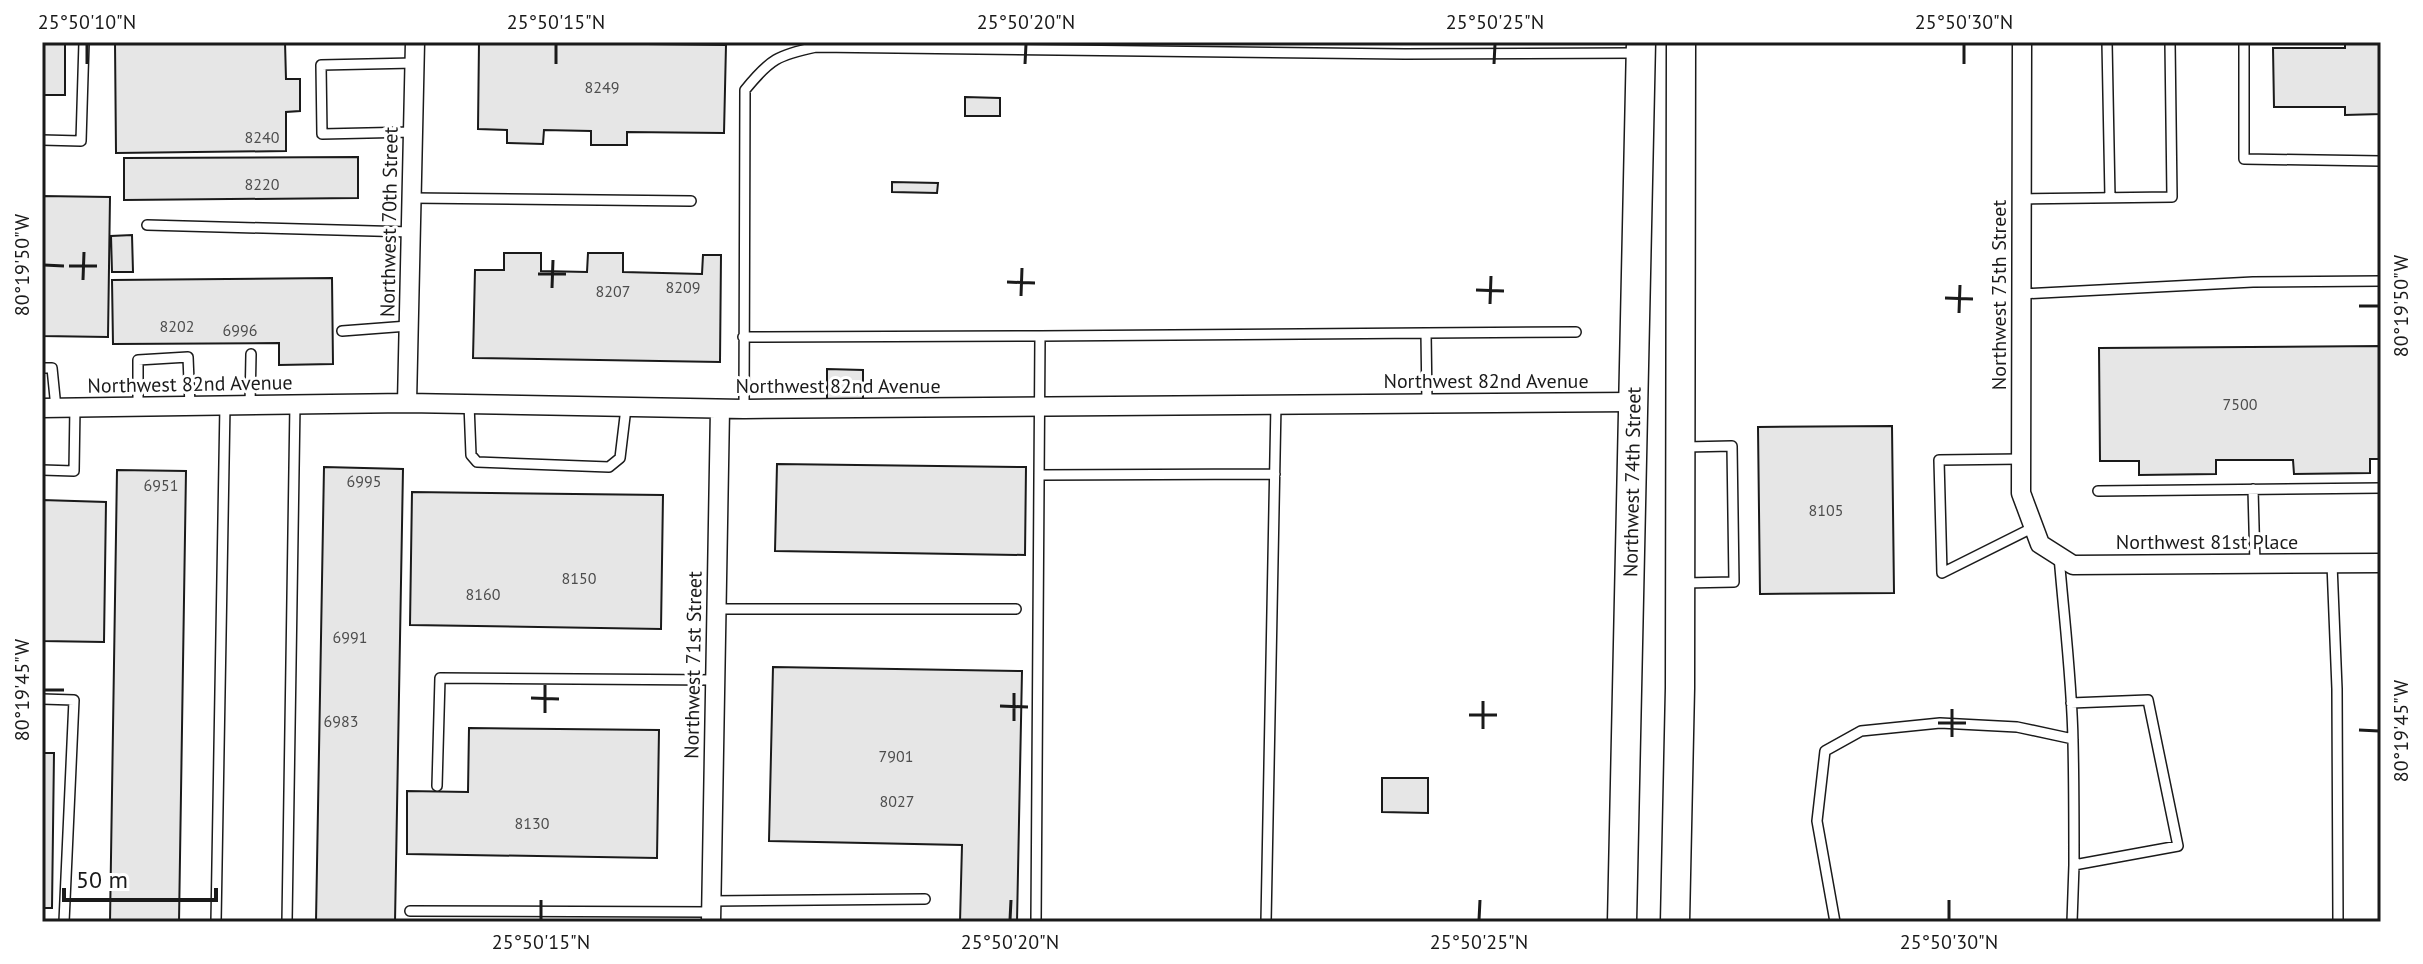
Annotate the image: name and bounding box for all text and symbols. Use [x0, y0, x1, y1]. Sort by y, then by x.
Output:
text: 25°50'10"N [38, 9, 136, 35]
text: 25°50'15"N [507, 9, 605, 35]
text: 25°50'20"N [977, 9, 1075, 35]
text: 25°50'25"N [1446, 9, 1544, 35]
text: 25°50'30"N [1915, 9, 2013, 35]
house number: 8249 [585, 77, 619, 97]
street label: Northwest 70th Street [374, 126, 404, 317]
house number: 8240 [245, 127, 280, 147]
house number: 8220 [245, 174, 280, 194]
street label: Northwest 75th Street [1986, 200, 2012, 390]
text: 80°19'50"W [9, 213, 35, 316]
text: 80°19'50"W [2388, 254, 2414, 357]
house number: 8209 [666, 277, 700, 297]
house number: 8207 [596, 281, 630, 301]
house number: 8202 [160, 316, 194, 336]
house number: 6996 [223, 320, 257, 340]
street label: Northwest 82nd Avenue [1383, 368, 1589, 394]
street label: Northwest 82nd Avenue [87, 369, 293, 399]
street label: Northwest 82nd Avenue [735, 373, 941, 399]
street label: Northwest 74th Street [1617, 386, 1647, 577]
house number: 7500 [2223, 394, 2258, 414]
house number: 6995 [347, 471, 381, 491]
house number: 6951 [144, 475, 178, 495]
house number: 8105 [1809, 500, 1843, 520]
street label: Northwest 81st Place [2116, 529, 2298, 555]
house number: 8150 [562, 568, 597, 588]
street label: Northwest 71st Street [678, 571, 708, 759]
house number: 8160 [466, 584, 501, 604]
house number: 6991 [333, 627, 367, 647]
text: 80°19'45"W [9, 638, 35, 741]
text: 80°19'45"W [2388, 679, 2414, 782]
house number: 6983 [324, 711, 358, 731]
house number: 7901 [879, 746, 913, 766]
house number: 8027 [880, 791, 914, 811]
house number: 8130 [515, 813, 550, 833]
scale bar [64, 852, 216, 902]
text: 50 m [76, 864, 128, 895]
text: 25°50'15"N [492, 929, 590, 955]
text: 25°50'20"N [961, 929, 1059, 955]
text: 25°50'25"N [1430, 929, 1528, 955]
text: 25°50'30"N [1900, 929, 1998, 955]

